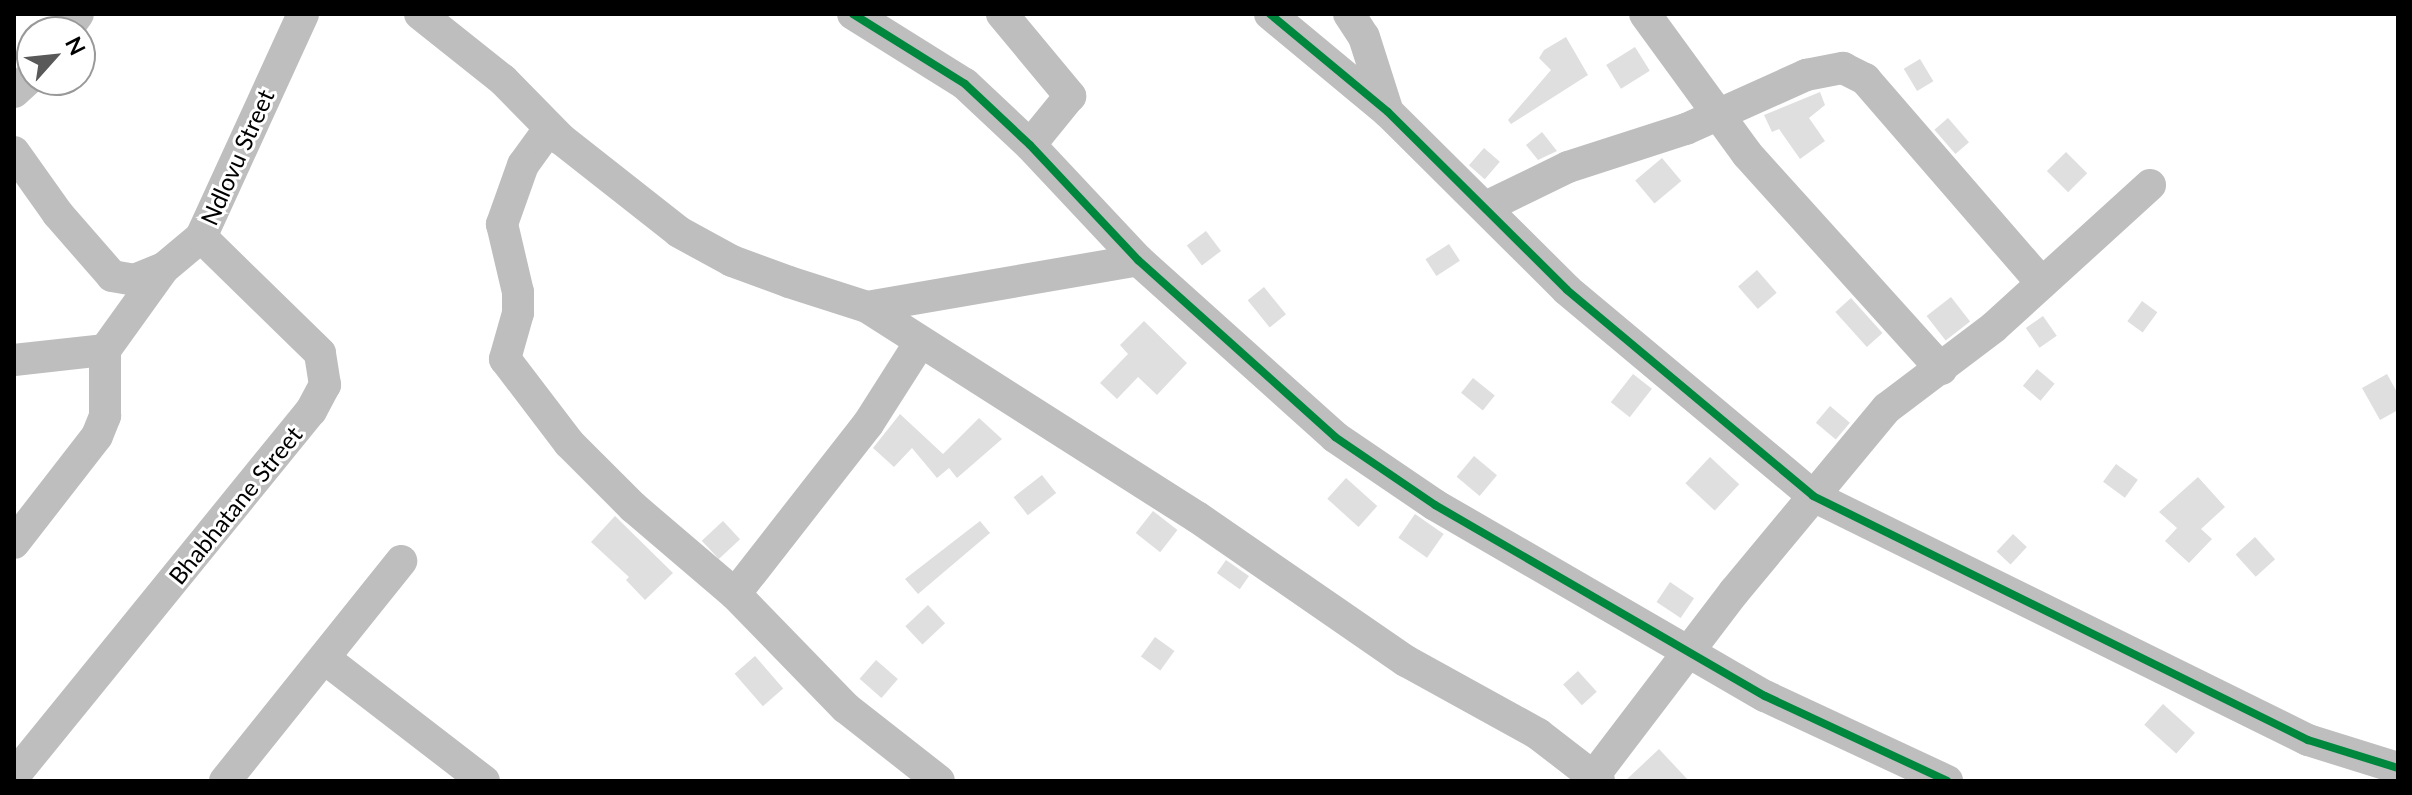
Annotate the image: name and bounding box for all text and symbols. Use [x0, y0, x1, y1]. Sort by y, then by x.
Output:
north arrow [16, 16, 96, 96]
text: N [60, 32, 92, 59]
street label: Ndlovu Street [194, 85, 280, 229]
street label: Bhabhatane Street [162, 420, 308, 590]

